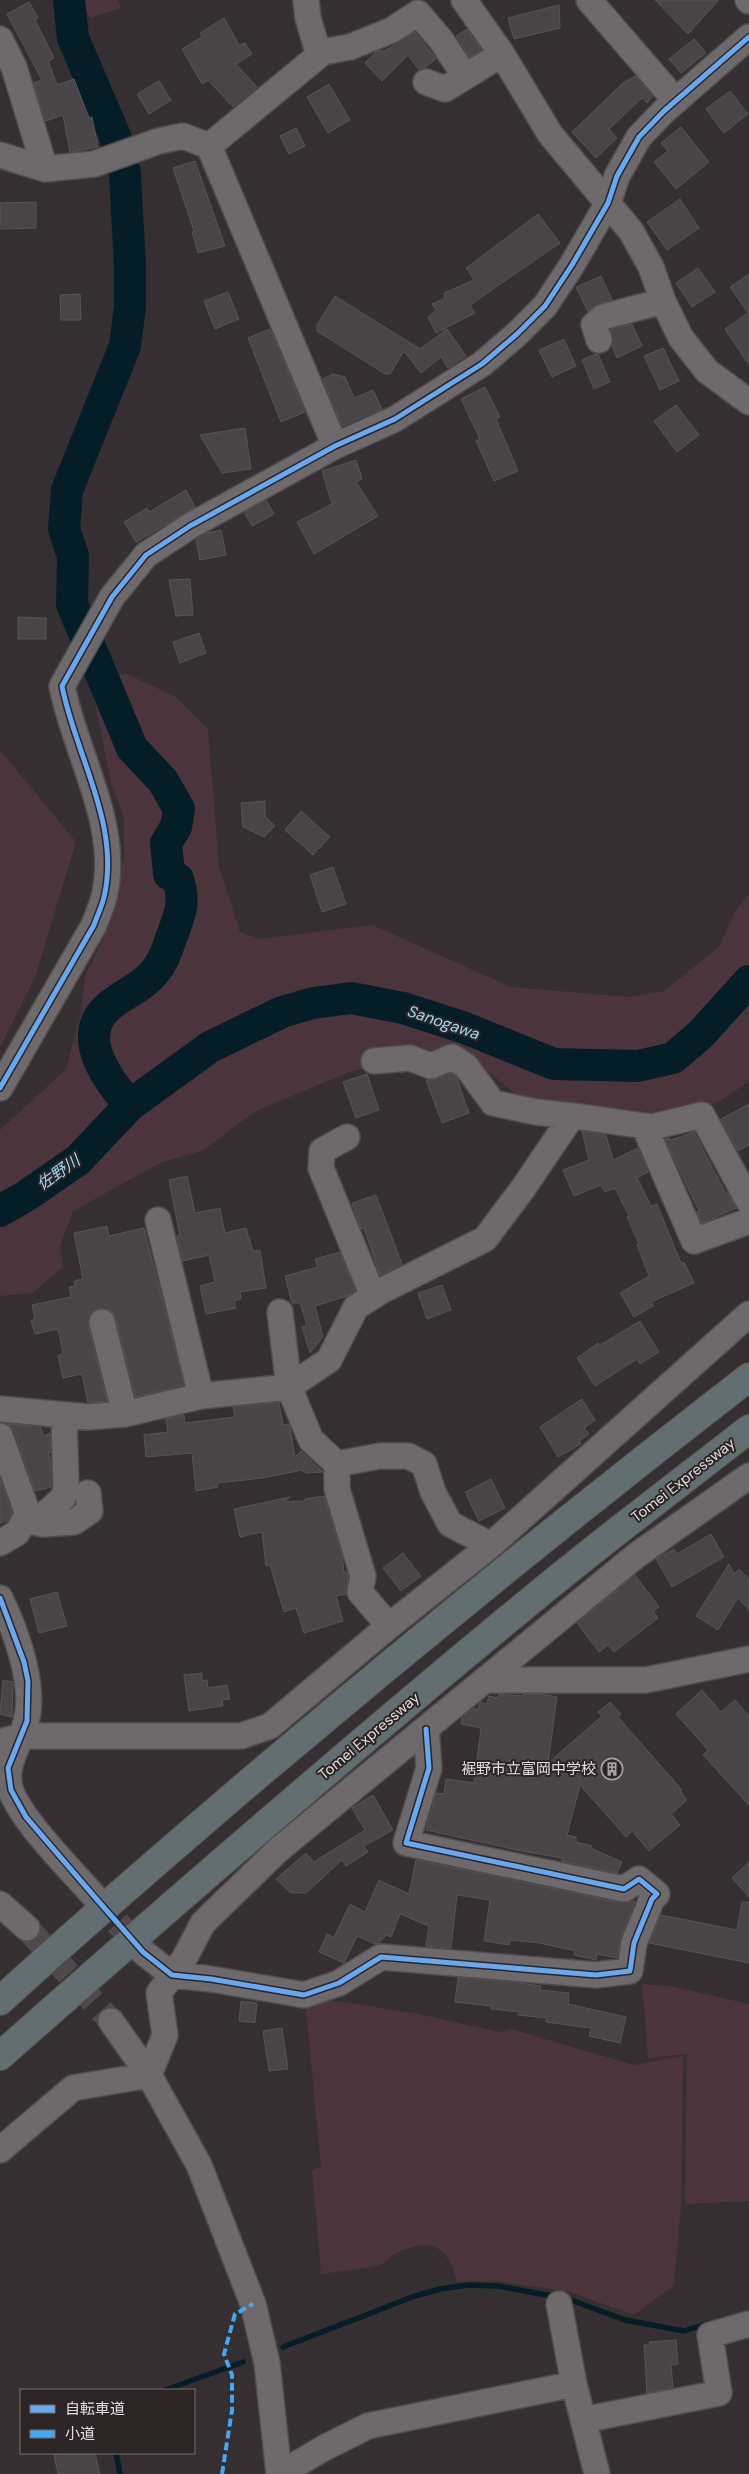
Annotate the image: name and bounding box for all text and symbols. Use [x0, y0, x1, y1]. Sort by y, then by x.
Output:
water label: Sanogawa [405, 1000, 483, 1045]
water label: 佐野川 [33, 1149, 86, 1195]
street label: Tomei Expressway [627, 1433, 740, 1527]
street label: Tomei Expressway [314, 1687, 424, 1784]
building icon: 裾野市立富岡中学校 [600, 1757, 624, 1781]
place label: 裾野市立富岡中学校 [461, 1759, 596, 1779]
legend [20, 2389, 195, 2454]
text: 自転車道 [65, 2399, 125, 2419]
text: 小道 [65, 2424, 95, 2444]

